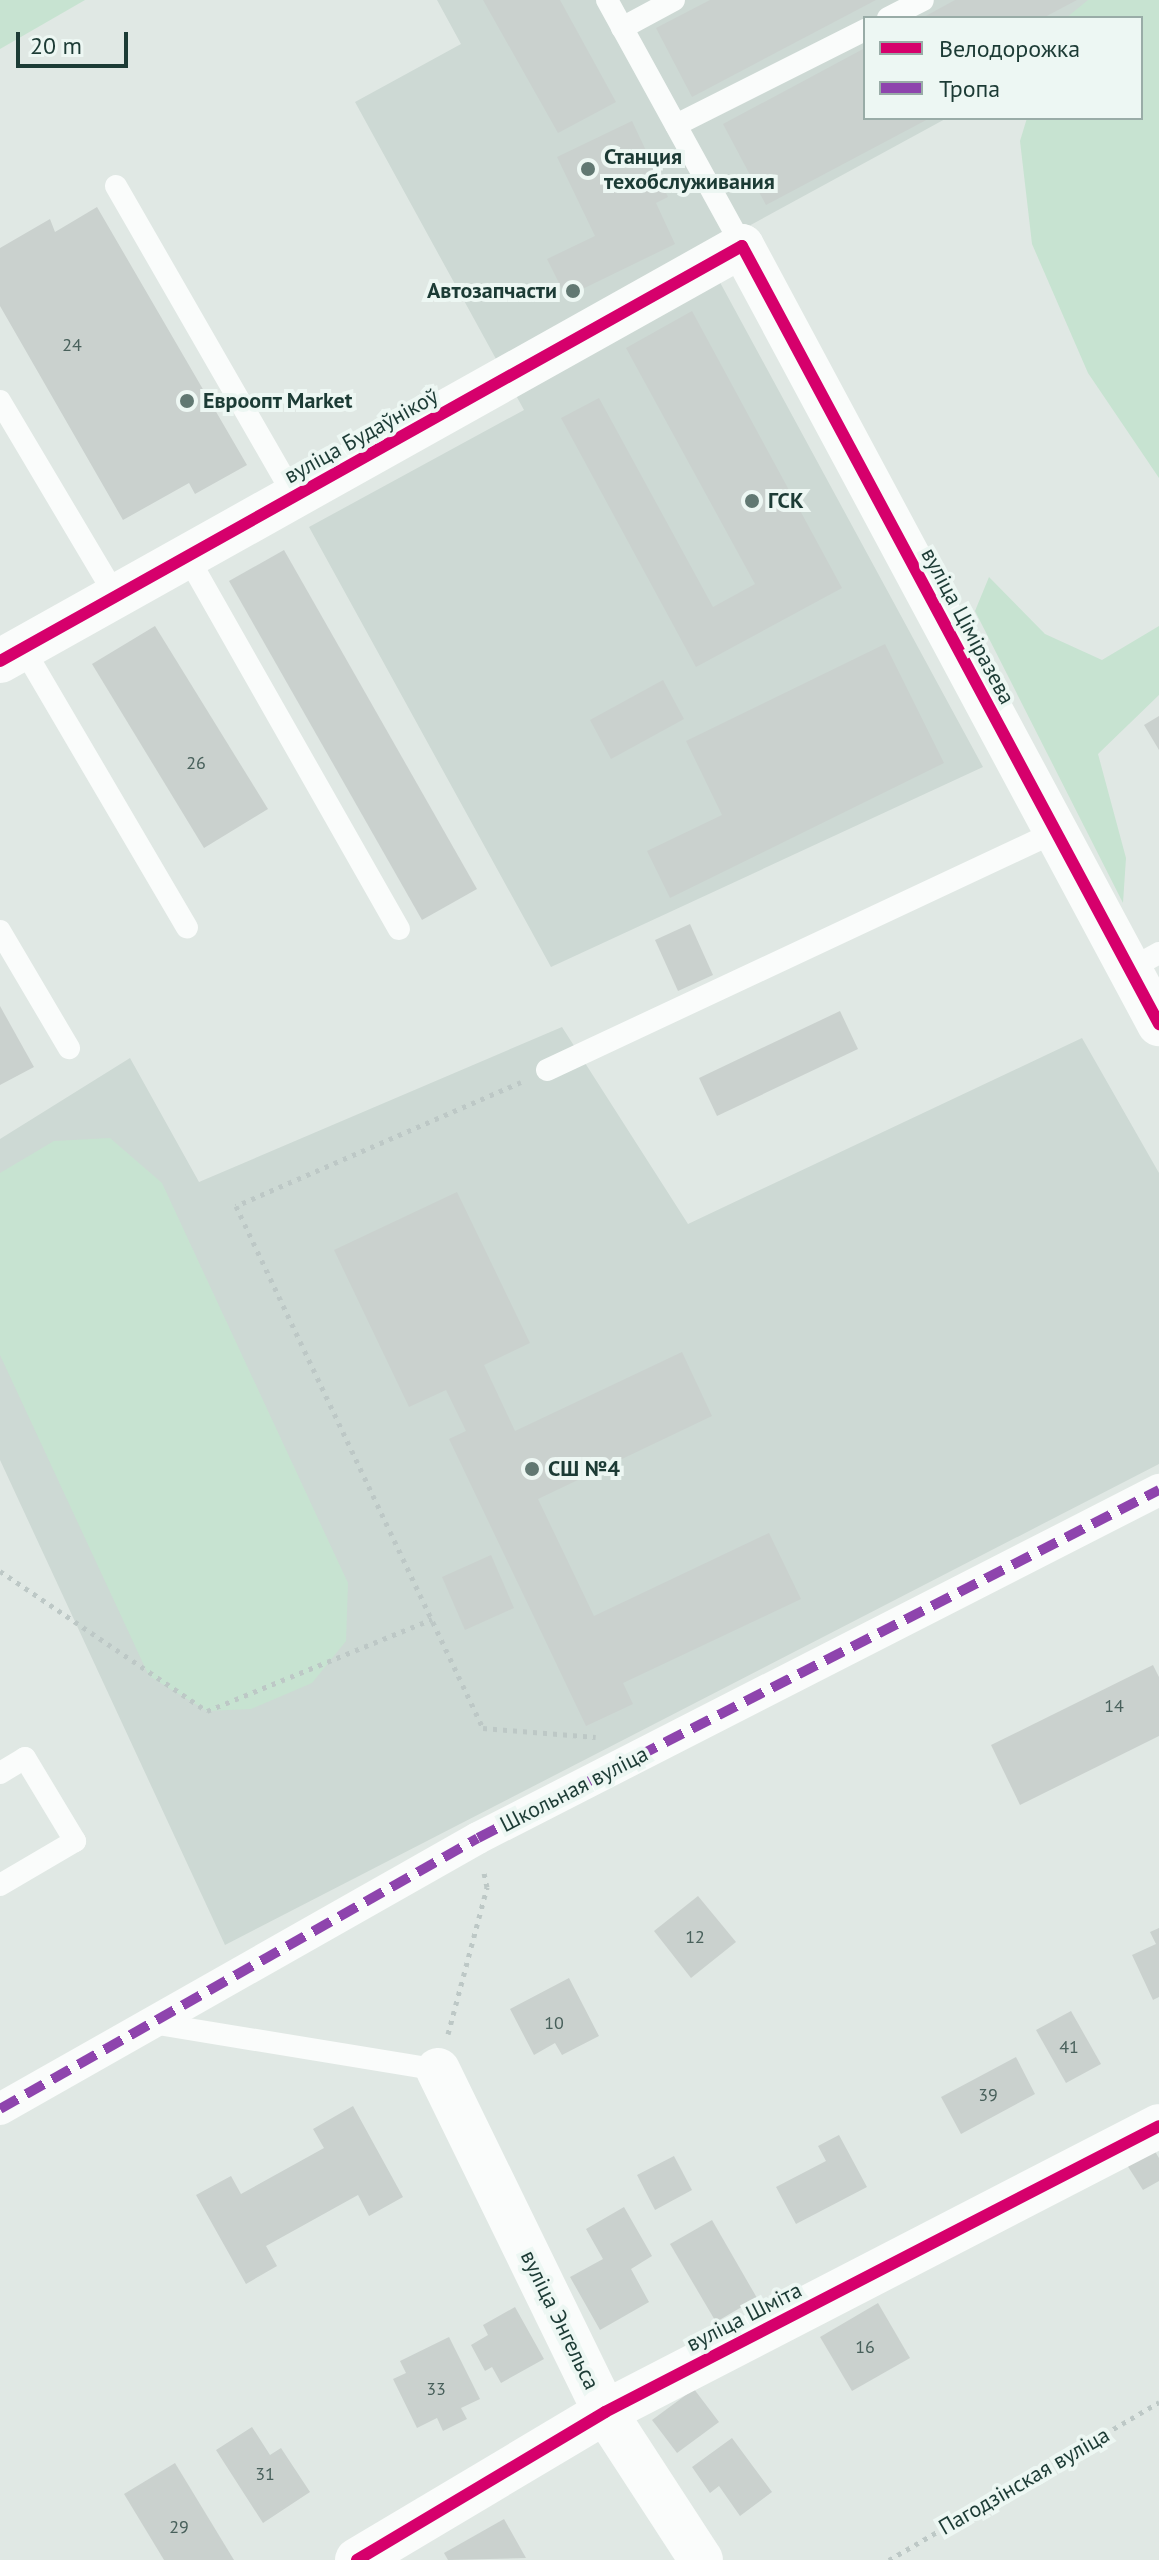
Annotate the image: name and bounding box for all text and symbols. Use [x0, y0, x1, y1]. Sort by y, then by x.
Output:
scale bar [20, 16, 132, 66]
legend [863, 16, 1143, 120]
text: 20 m [30, 30, 82, 61]
text: Велодорожка [939, 33, 1080, 64]
text: Тропа [939, 73, 1000, 104]
place label: Станция техобслуживания [604, 143, 775, 194]
marker: Станция техобслуживания [579, 160, 597, 178]
place label: Автозапчасти [427, 278, 557, 304]
marker: Автозапчасти [564, 282, 582, 300]
house number: 24 [62, 334, 82, 356]
street label: вуліца Будаўнікоў [280, 383, 442, 489]
place label: Евроопт Market [203, 388, 353, 414]
marker: Евроопт Market [178, 392, 196, 410]
place label: ГСК [768, 488, 804, 514]
marker: ГСК [743, 492, 761, 510]
street label: вуліца Ціміразева [916, 543, 1020, 709]
house number: 26 [186, 752, 206, 774]
place label: СШ №4 [548, 1456, 620, 1482]
marker: СШ №4 [523, 1460, 541, 1478]
house number: 14 [1104, 1695, 1124, 1717]
street label: Школьная вуліца [496, 1740, 652, 1838]
house number: 12 [685, 1926, 705, 1948]
house number: 10 [544, 2012, 564, 2034]
house number: 41 [1059, 2036, 1079, 2058]
house number: 39 [978, 2084, 998, 2106]
street label: вуліца Энгельса [515, 2246, 605, 2394]
street label: вуліца Шміта [682, 2277, 806, 2357]
house number: 16 [855, 2336, 875, 2358]
house number: 33 [426, 2378, 446, 2400]
street label: Пагодзінская вуліца [934, 2421, 1114, 2541]
house number: 31 [255, 2463, 275, 2485]
house number: 29 [169, 2516, 189, 2538]

